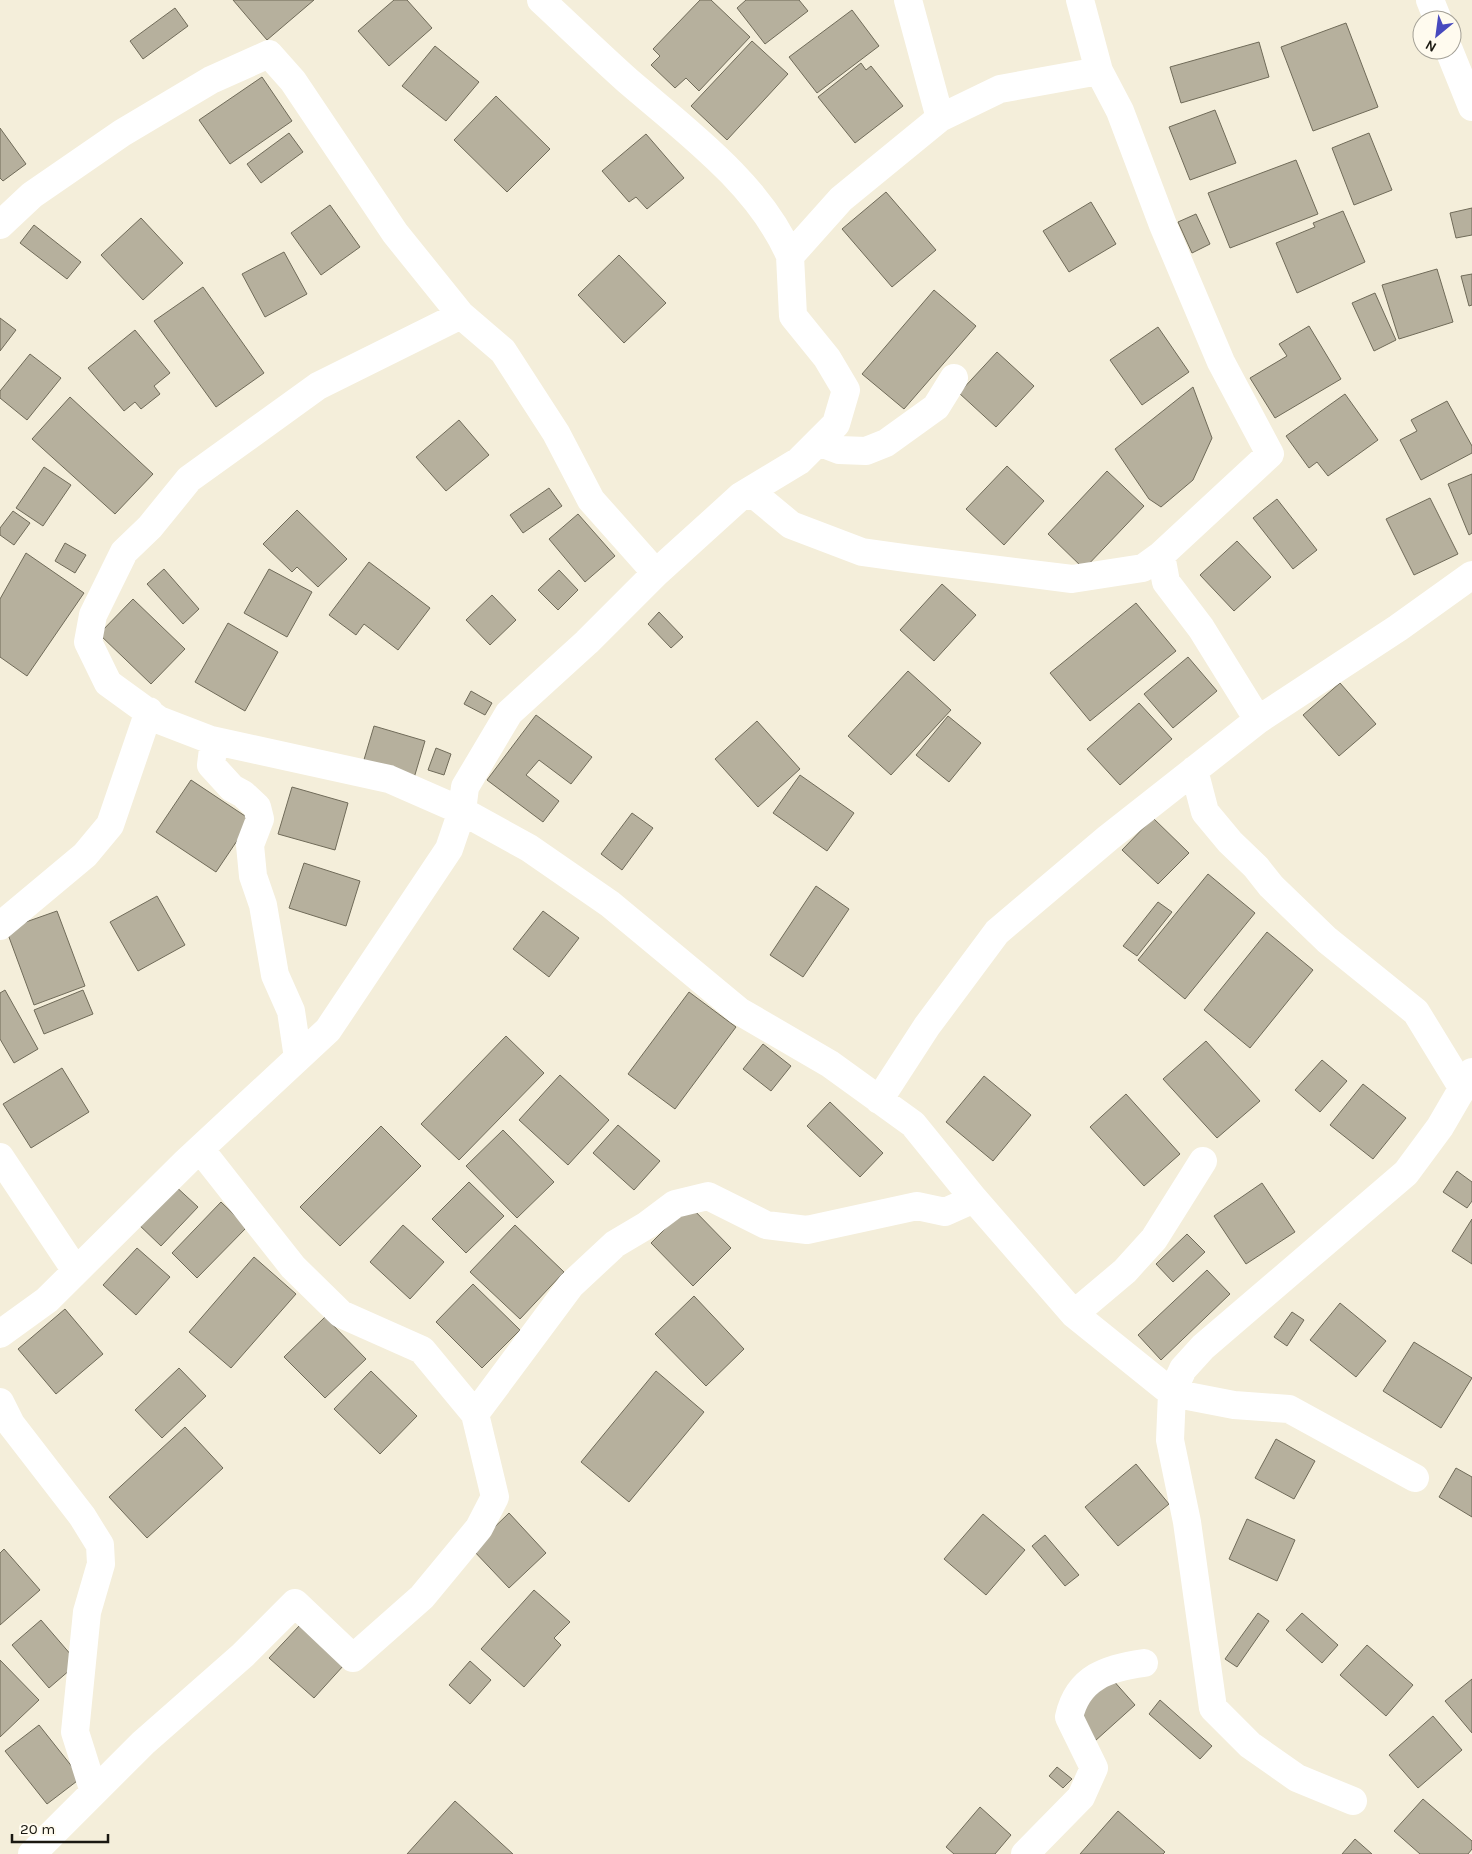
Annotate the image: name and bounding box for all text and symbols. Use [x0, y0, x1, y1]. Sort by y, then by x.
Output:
north arrow [1412, 10, 1462, 60]
text: N [1422, 36, 1439, 56]
scale bar [12, 1812, 109, 1844]
text: 20 m [20, 1820, 55, 1838]

